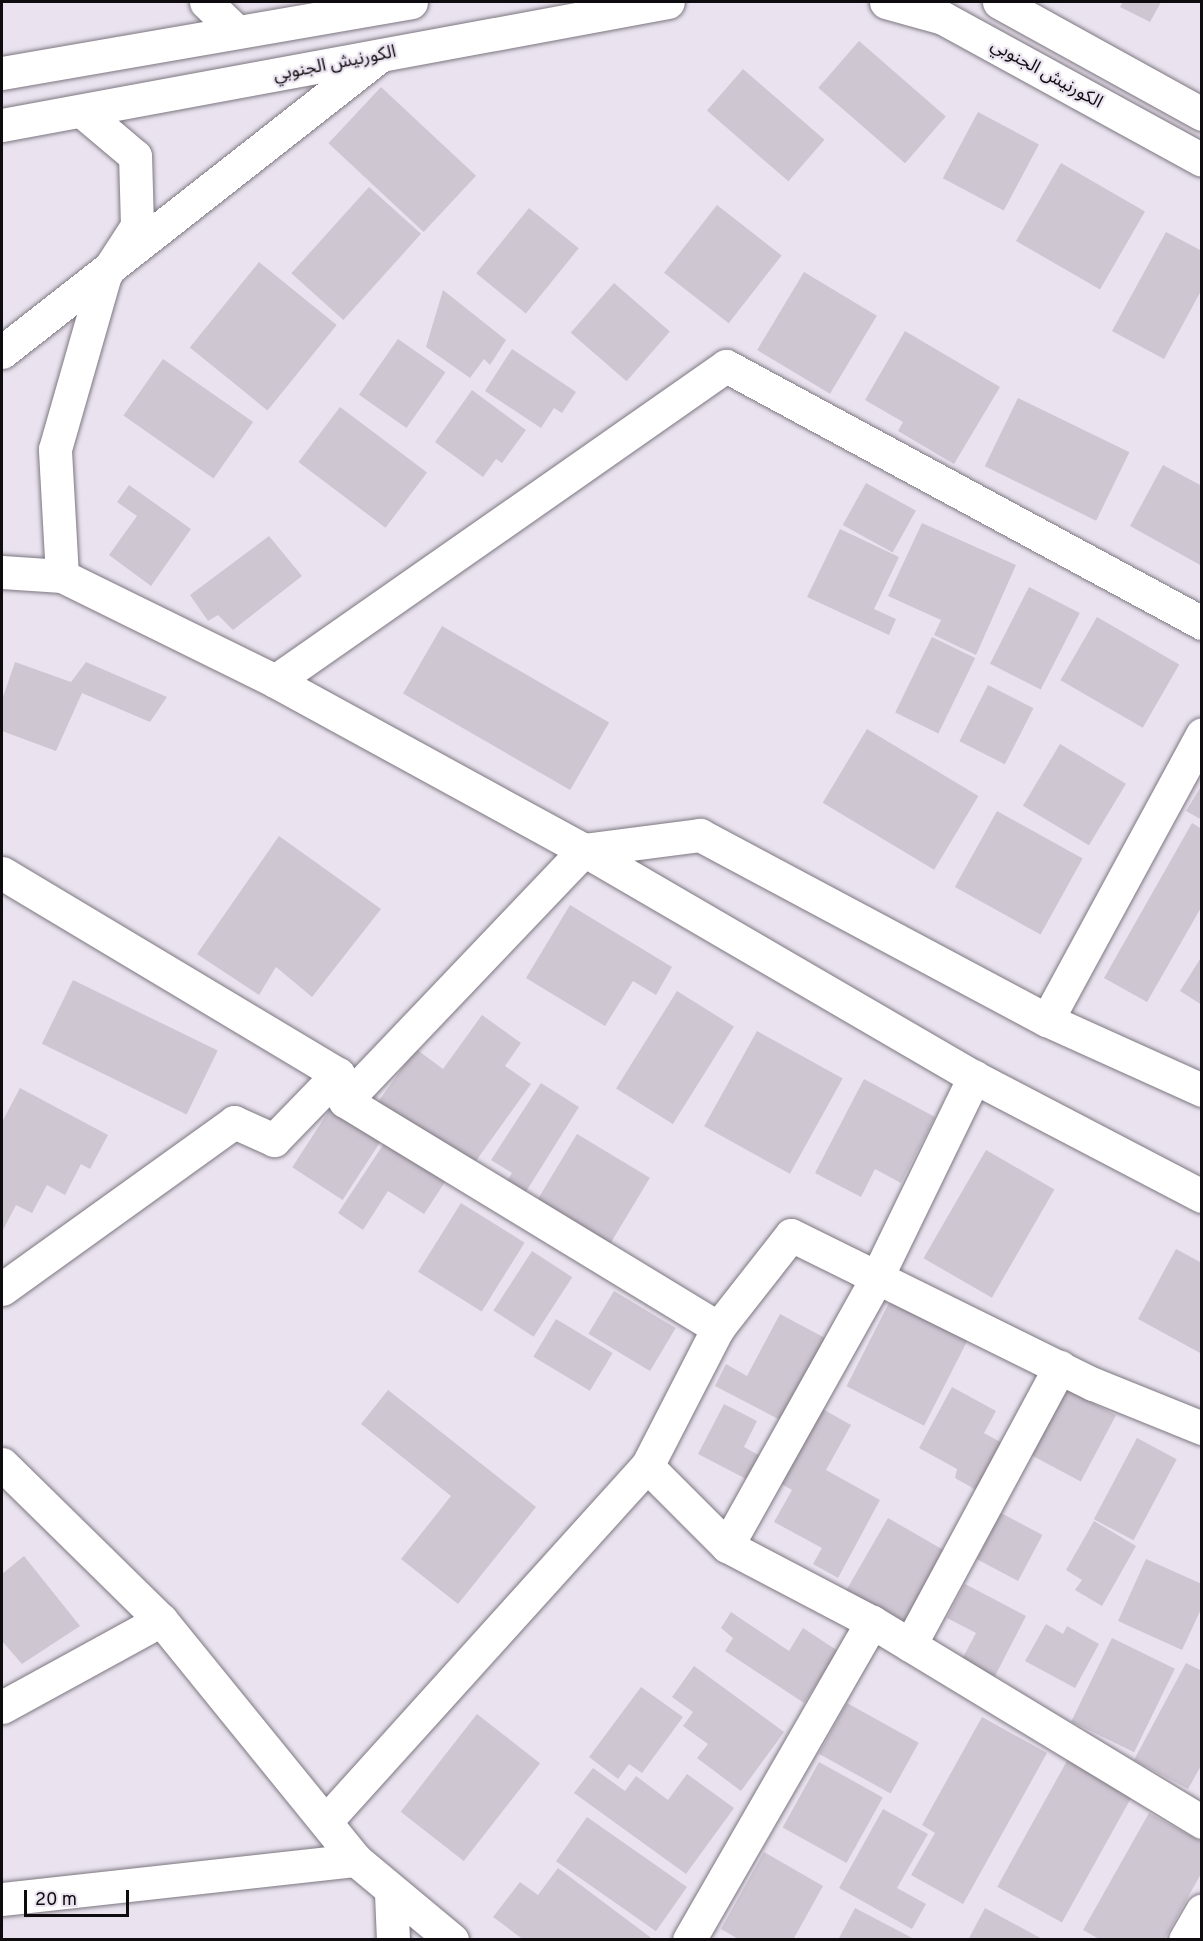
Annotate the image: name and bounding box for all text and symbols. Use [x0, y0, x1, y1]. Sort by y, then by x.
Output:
street label: الكورنيش الجنوبي [986, 35, 1106, 115]
street label: الكورنيش الجنوبي [272, 43, 398, 87]
scale bar [27, 1878, 132, 1916]
text: 20 m [35, 1889, 77, 1912]

